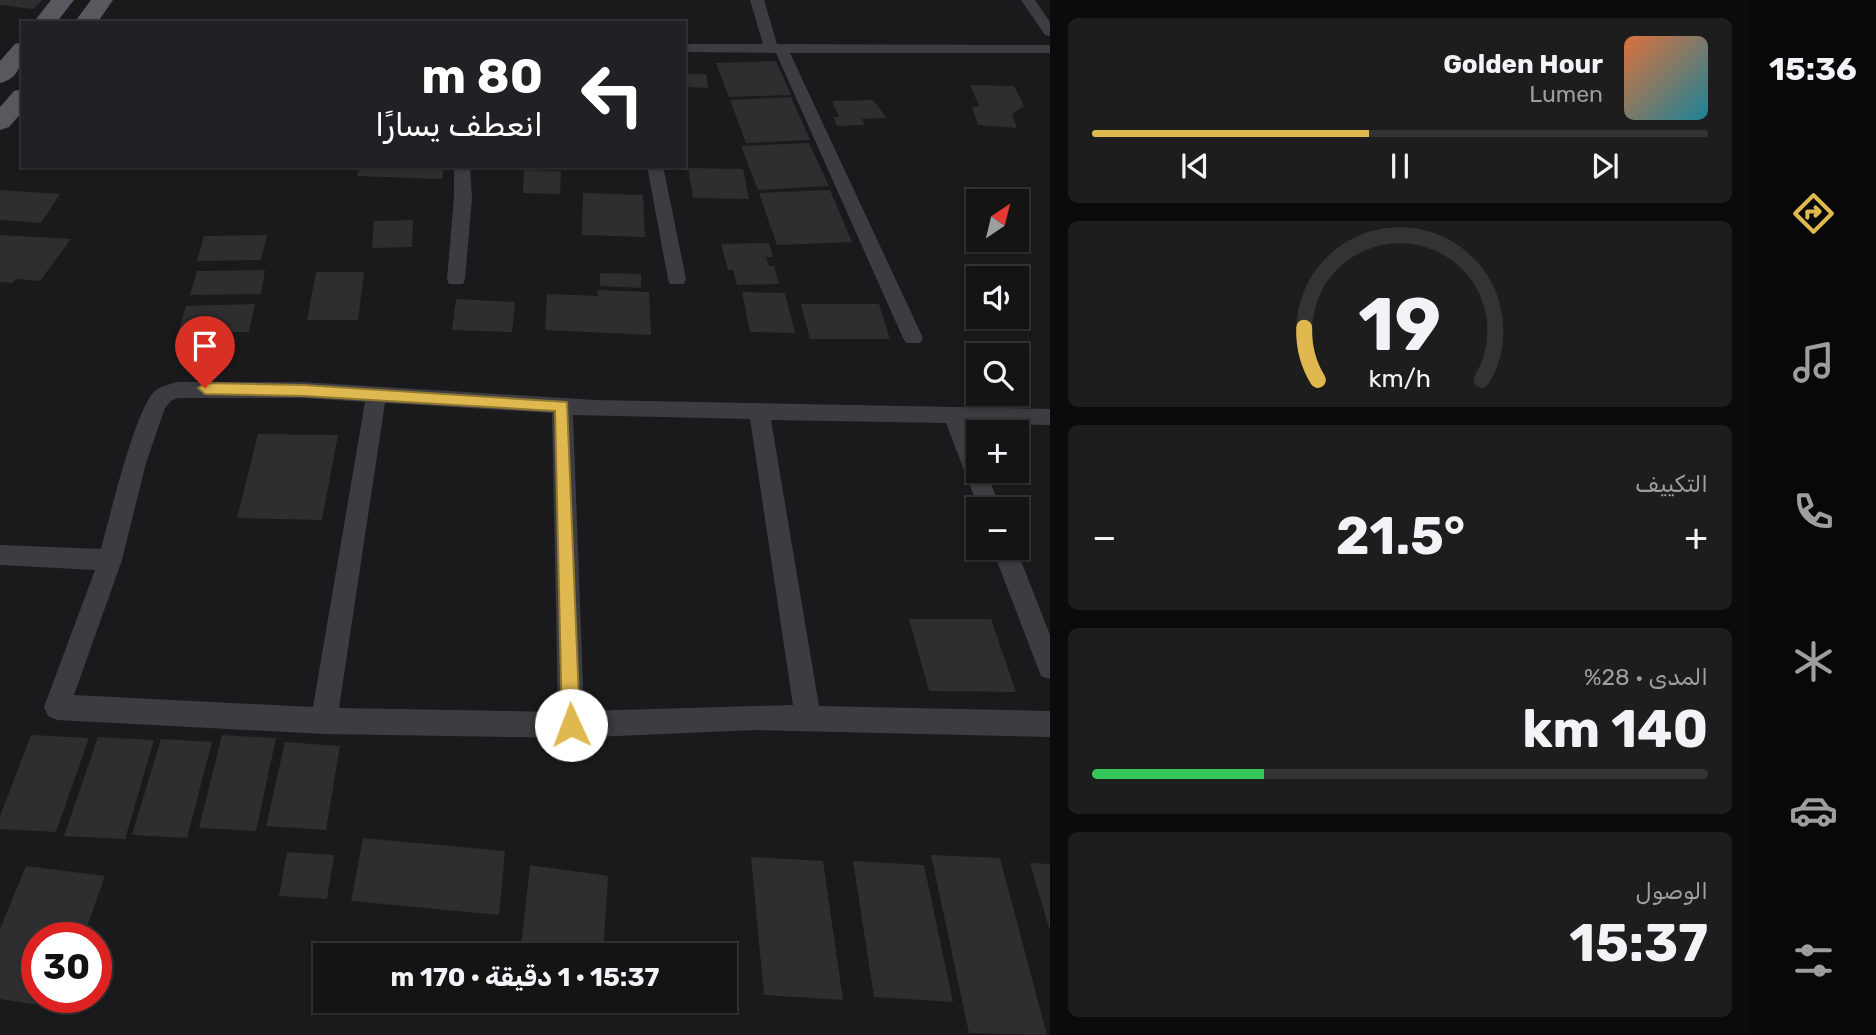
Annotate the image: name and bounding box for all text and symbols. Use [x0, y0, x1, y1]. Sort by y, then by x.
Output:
text: 80 m [421, 47, 543, 105]
icon: left [567, 49, 658, 140]
text: Golden Hour [1443, 49, 1603, 80]
text: 15:36 [1769, 50, 1857, 88]
text: Lumen [1529, 80, 1603, 108]
text: انعطف يسارًا [375, 106, 543, 144]
icon: previous [1176, 147, 1214, 185]
icon: pause [1381, 147, 1419, 185]
icon: next [1586, 147, 1624, 185]
north arrow [966, 189, 1029, 252]
map controls [966, 189, 1029, 560]
icon: directions [1789, 189, 1838, 238]
button: sound [966, 266, 1029, 329]
text: 19 [1359, 283, 1441, 369]
pin [175, 316, 235, 388]
icon: arrive [186, 327, 224, 365]
icon: music [1789, 338, 1838, 387]
button: search [966, 343, 1029, 406]
text: km/h [1369, 364, 1431, 393]
button: + [966, 420, 1029, 483]
text: التكييف [1635, 470, 1708, 498]
icon: phone [1789, 487, 1838, 536]
button: − [966, 497, 1029, 560]
text: 21.5° [1336, 505, 1465, 567]
text: − [1092, 514, 1117, 560]
text: + [1684, 514, 1708, 560]
icon: climate [1789, 637, 1838, 686]
text: المدى · 28% [1584, 663, 1708, 691]
position arrow [534, 688, 608, 762]
text: 140 km [1522, 698, 1708, 760]
icon: car [1789, 786, 1838, 835]
text: الوصول [1636, 877, 1708, 905]
text: 15:37 [1569, 912, 1708, 974]
speed limit sign: 30 [21, 922, 112, 1013]
icon: filters [1789, 936, 1838, 985]
text: 15:37 · 1 دقيقة · 170 m [391, 962, 659, 993]

